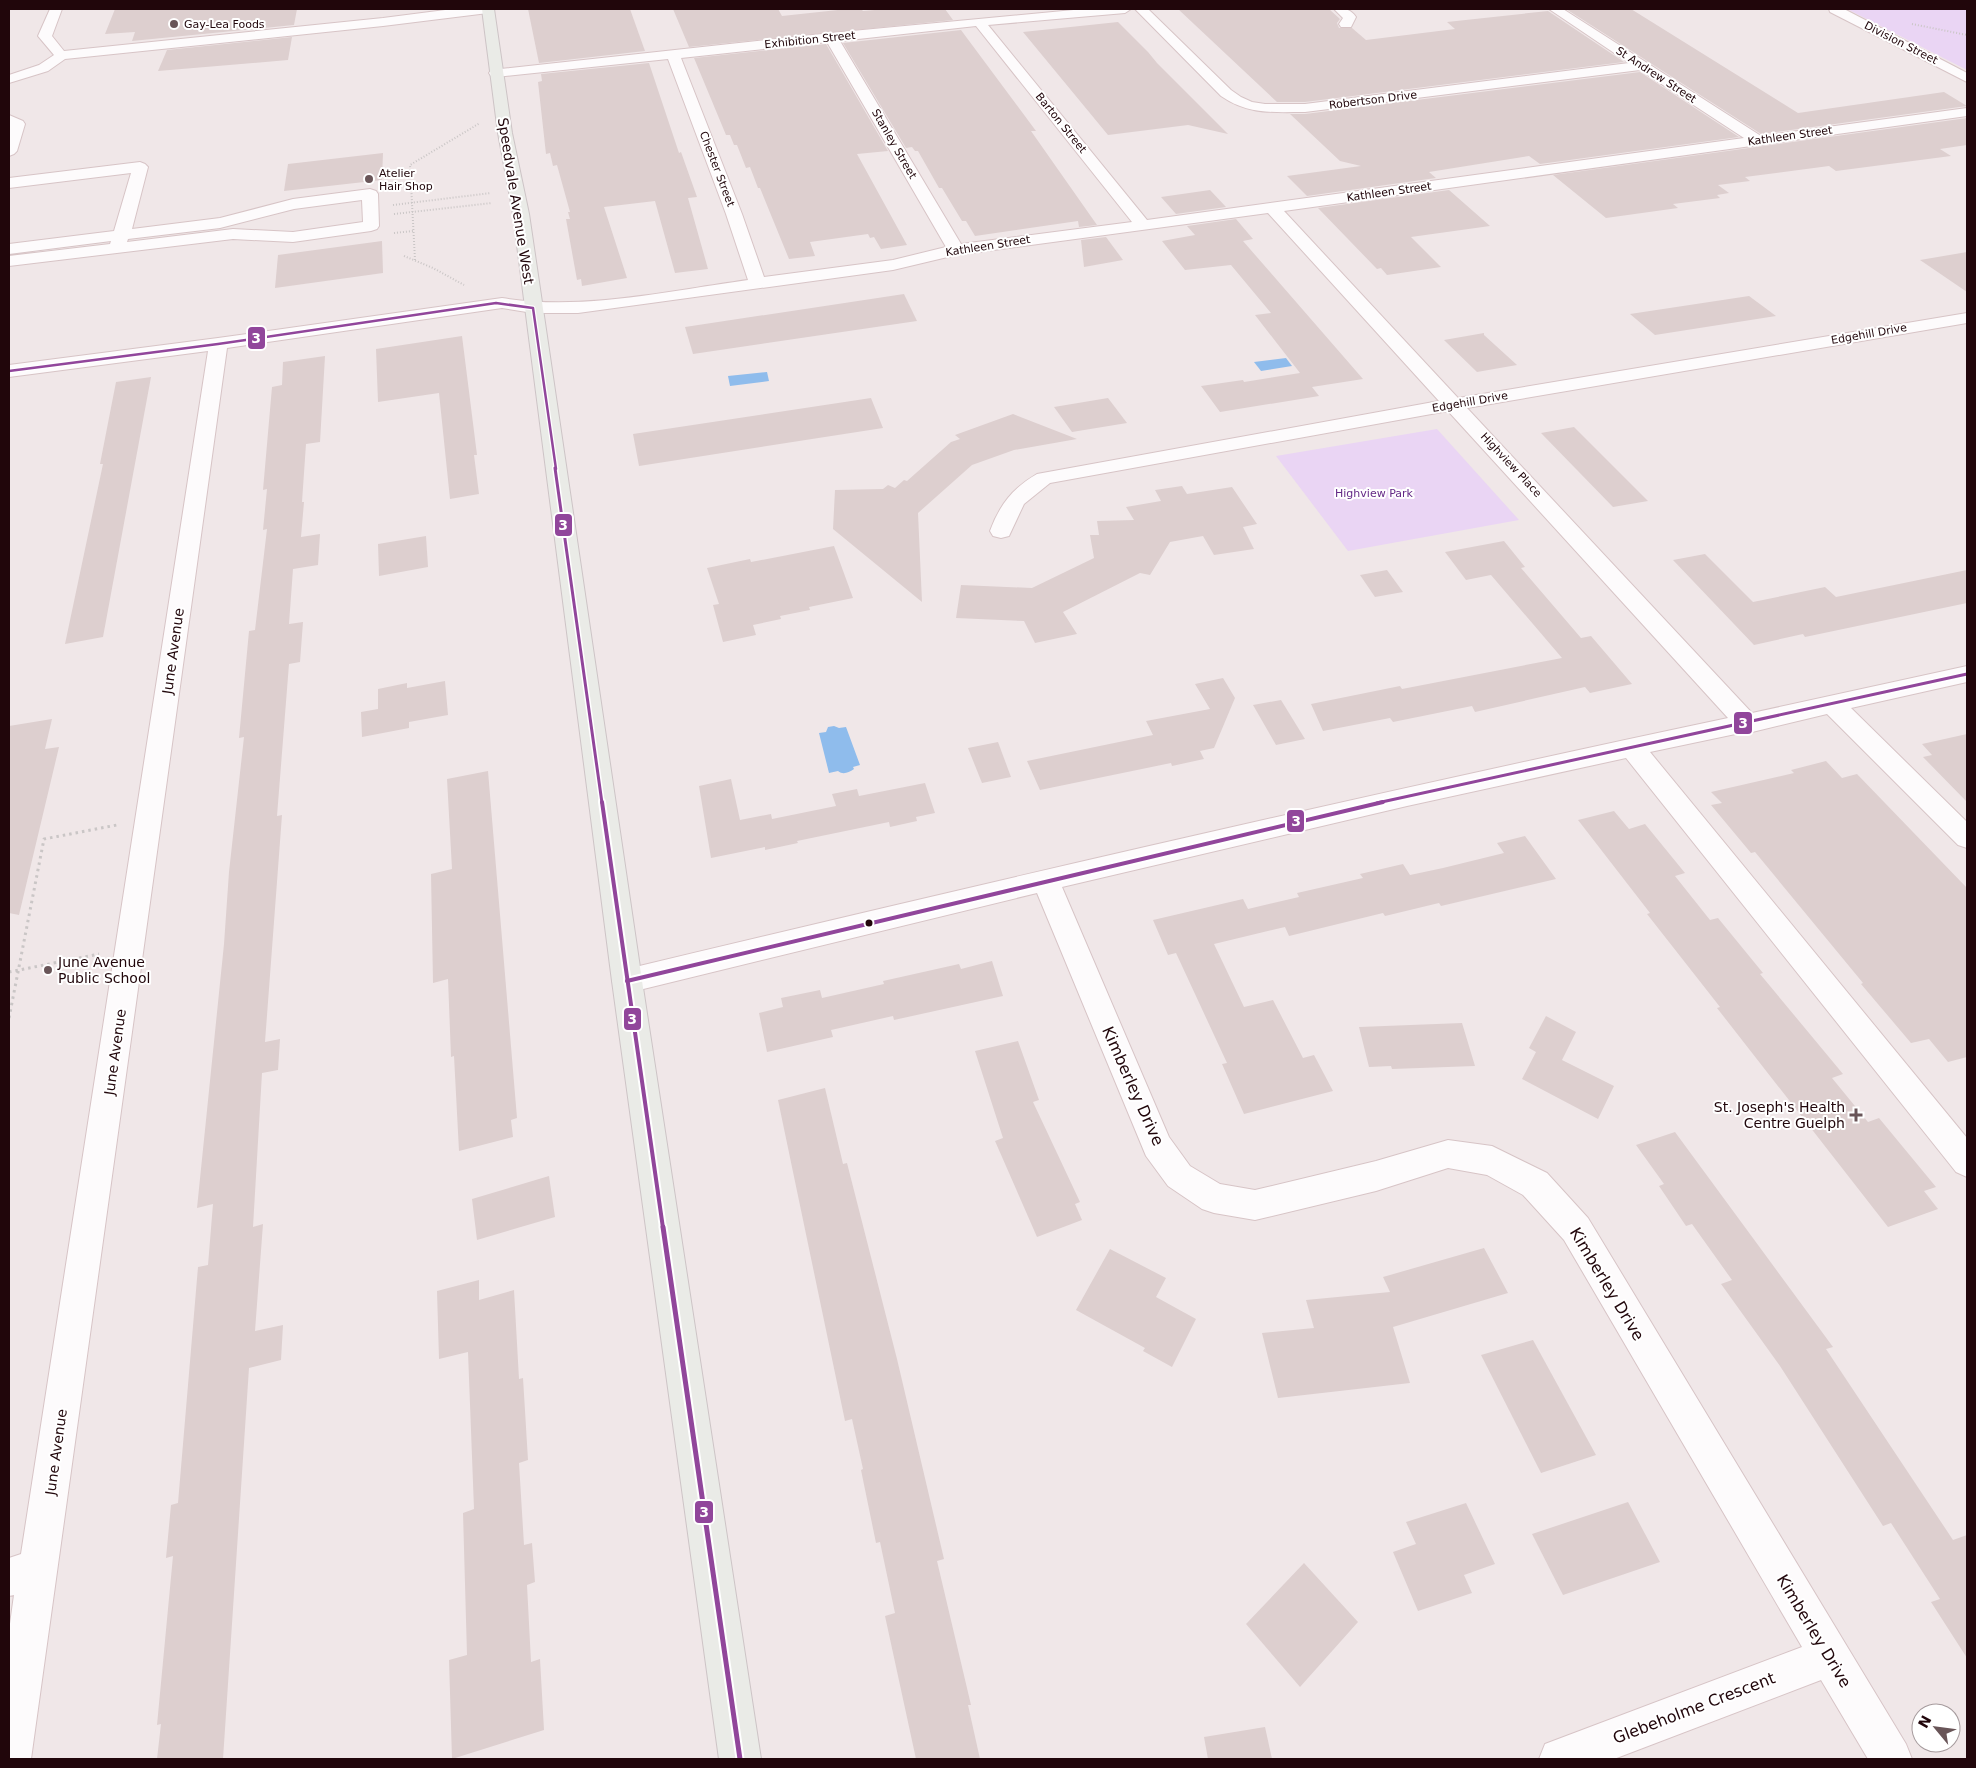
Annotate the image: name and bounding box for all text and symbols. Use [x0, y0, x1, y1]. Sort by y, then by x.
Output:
marker: Gay-Lea Foods [168, 18, 180, 30]
place label: Gay-Lea Foods [184, 18, 265, 31]
street label: Division Street [1862, 19, 1940, 67]
street label: Exhibition Street [764, 29, 857, 51]
street label: St Andrew Street [1613, 44, 1699, 106]
street label: Robertson Drive [1328, 88, 1418, 112]
street label: Barton Street [1033, 90, 1090, 156]
street label: Stanley Street [869, 107, 920, 182]
street label: Speedvale Avenue West [495, 116, 537, 286]
street label: Kathleen Street [1747, 124, 1834, 148]
street label: Chester Street [697, 129, 738, 209]
place label: Atelier Hair Shop [379, 167, 433, 193]
marker: Atelier Hair Shop [363, 173, 375, 185]
street label: Kathleen Street [1346, 180, 1433, 204]
street label: Kathleen Street [945, 233, 1032, 259]
street label: Edgehill Drive [1830, 321, 1908, 347]
line badge: 3 [247, 326, 266, 350]
text: 3 [251, 330, 261, 346]
street label: Edgehill Drive [1431, 389, 1509, 415]
street label: Highview Place [1478, 430, 1544, 500]
park label: Highview Park [1335, 487, 1414, 500]
line badge: 3 [554, 513, 573, 537]
text: 3 [558, 517, 568, 533]
street label: June Avenue [159, 607, 187, 696]
line badge: 3 [1733, 711, 1753, 735]
text: 3 [1738, 715, 1748, 731]
line badge: 3 [1286, 809, 1305, 833]
text: 3 [1291, 813, 1301, 829]
unlabelled marker [864, 918, 874, 928]
place label: June Avenue Public School [57, 954, 150, 986]
marker: June Avenue Public School [42, 964, 54, 976]
line badge: 3 [623, 1007, 642, 1031]
street label: June Avenue [101, 1008, 129, 1097]
text: 3 [627, 1011, 637, 1027]
street label: Kimberley Drive [1098, 1023, 1168, 1149]
place label: St. Joseph's Health Centre Guelph [1714, 1099, 1845, 1131]
marker: St. Joseph's Health Centre Guelph [1849, 1108, 1863, 1122]
street label: Kimberley Drive [1566, 1224, 1648, 1344]
street label: June Avenue [42, 1408, 70, 1497]
line badge: 3 [694, 1500, 714, 1524]
text: 3 [699, 1504, 709, 1520]
street label: Kimberley Drive [1773, 1571, 1855, 1691]
street label: Glebeholme Crescent [1610, 1668, 1778, 1748]
north arrow [1911, 1703, 1961, 1753]
text: N [1915, 1713, 1934, 1731]

